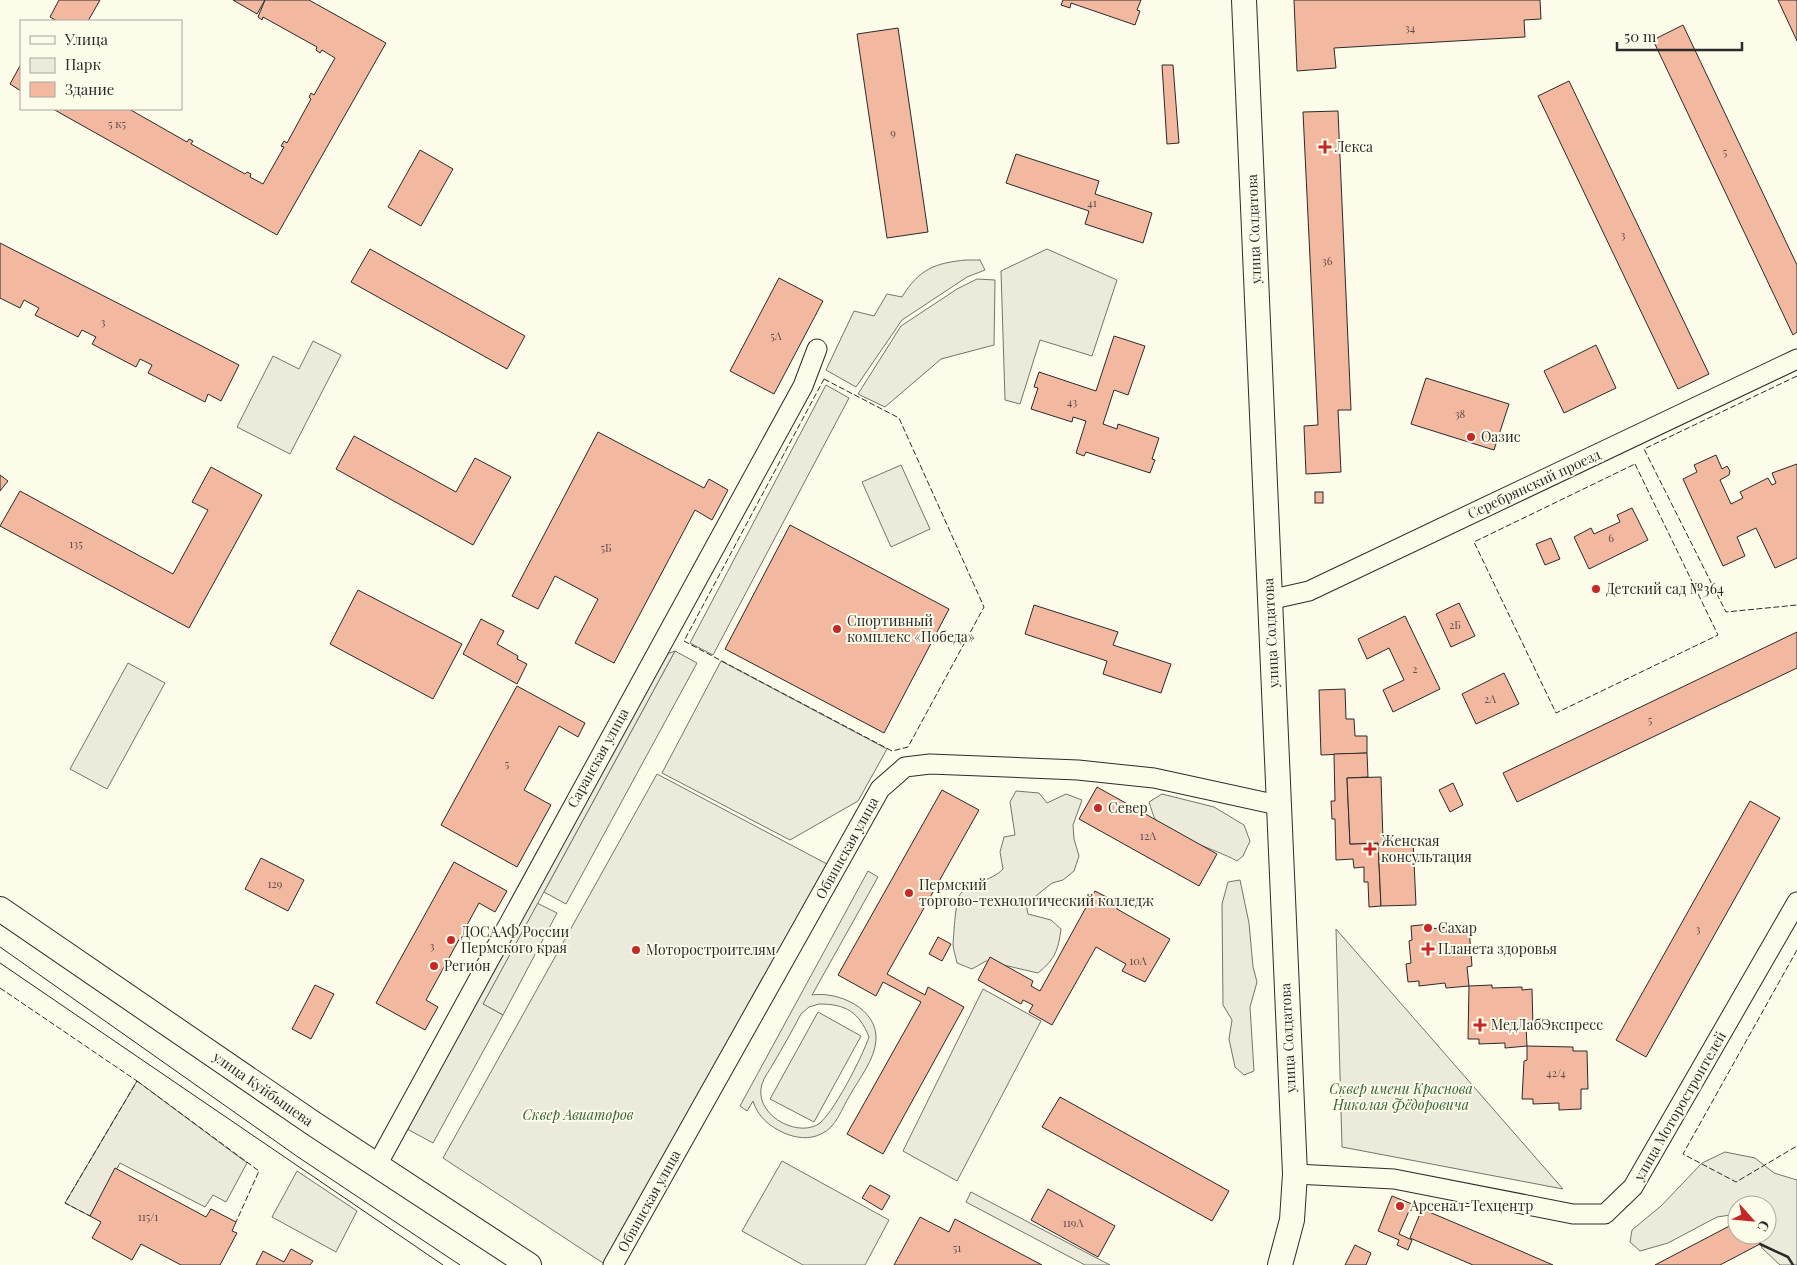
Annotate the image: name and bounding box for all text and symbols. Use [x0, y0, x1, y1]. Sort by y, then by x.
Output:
legend [20, 20, 182, 110]
house number: 34 [1405, 20, 1416, 35]
scale bar [1617, 20, 1742, 52]
text: 50 m [1624, 26, 1657, 46]
text: Улица [64, 29, 108, 49]
text: Парк [65, 54, 101, 74]
text: Здание [65, 79, 114, 99]
house number: 5 к5 [108, 116, 126, 131]
house number: 9 [890, 125, 896, 140]
place label: Лекса [1334, 137, 1373, 156]
marker: Лекса [1319, 141, 1331, 153]
house number: 5 [1723, 144, 1728, 159]
street label: улица Солдатова [1242, 174, 1265, 285]
house number: 41 [1087, 195, 1097, 210]
house number: 3 [1621, 227, 1626, 242]
house number: 36 [1322, 253, 1333, 268]
house number: 3 [101, 314, 106, 329]
house number: 5А [770, 328, 782, 343]
house number: 43 [1067, 394, 1077, 409]
house number: 38 [1455, 406, 1466, 421]
place label: Оазис [1481, 427, 1521, 446]
marker: Оазис [1465, 431, 1477, 443]
street label: Серебрянский проезд [1464, 444, 1604, 523]
house number: 6 [1608, 530, 1614, 545]
house number: 135 [69, 536, 83, 551]
house number: 5Б [600, 540, 612, 555]
street label: улица Солдатова [1258, 578, 1283, 689]
place label: Детский сад №364 [1606, 579, 1724, 598]
marker: Детский сад №364 [1590, 583, 1602, 595]
place label: Спортивный комплекс «Победа» [847, 611, 975, 646]
house number: 2Б [1449, 617, 1461, 632]
marker: Спортивный комплекс «Победа» [831, 623, 843, 635]
house number: 2 [1412, 661, 1418, 676]
house number: 2А [1484, 691, 1496, 706]
street label: Саранская улица [562, 705, 633, 811]
house number: 5 [1648, 712, 1653, 727]
house number: 5 [505, 756, 510, 771]
street label: Обвинская улица [811, 793, 882, 902]
place label: Север [1108, 798, 1148, 817]
marker: Север [1092, 802, 1104, 814]
house number: 12А [1140, 828, 1156, 843]
place label: Женская консультация [1381, 831, 1472, 866]
marker: Женская консультация [1363, 842, 1377, 856]
place label: Пермский торгово-технологический колледж [919, 875, 1154, 910]
house number: 129 [268, 876, 283, 891]
marker: Пермский торгово-технологический колледж [903, 887, 915, 899]
place label: Сахар [1438, 918, 1477, 937]
house number: 3 [1696, 921, 1701, 936]
place label: ДОСААФ России Пермского края [461, 922, 570, 957]
marker: Сахар [1422, 922, 1434, 934]
marker: ДОСААФ России Пермского края [445, 934, 457, 946]
house number: 3 [430, 938, 435, 953]
place label: Планета здоровья [1438, 939, 1557, 958]
place label: Моторостроителям [646, 940, 776, 959]
marker: Планета здоровья [1422, 943, 1434, 955]
marker: Моторостроителям [630, 944, 642, 956]
house number: 10А [1129, 953, 1147, 968]
place label: Регион [444, 956, 491, 975]
marker: Регион [428, 960, 440, 972]
street label: улица Солдатова [1275, 983, 1300, 1094]
place label: МедЛабЭкспресс [1491, 1015, 1603, 1034]
marker: МедЛабЭкспресс [1473, 1018, 1487, 1032]
street label: улица Моторостроителей [1628, 1027, 1730, 1185]
street label: улица Куйбышева [209, 1046, 317, 1130]
house number: 42/4 [1546, 1065, 1566, 1080]
park label: Сквер имени Краснова Николая Фёдоровича [1329, 1079, 1473, 1114]
park label: Сквер Авиаторов [522, 1105, 634, 1124]
street label: Обвинская улица [613, 1146, 684, 1255]
north arrow [1727, 1195, 1777, 1245]
place label: Арсенал-Техцентр [1409, 1196, 1533, 1215]
marker: Арсенал-Техцентр [1394, 1200, 1406, 1212]
house number: 115/1 [138, 1209, 158, 1224]
house number: 119А [1063, 1215, 1083, 1230]
text: С [1753, 1217, 1775, 1235]
house number: 51 [953, 1240, 961, 1255]

